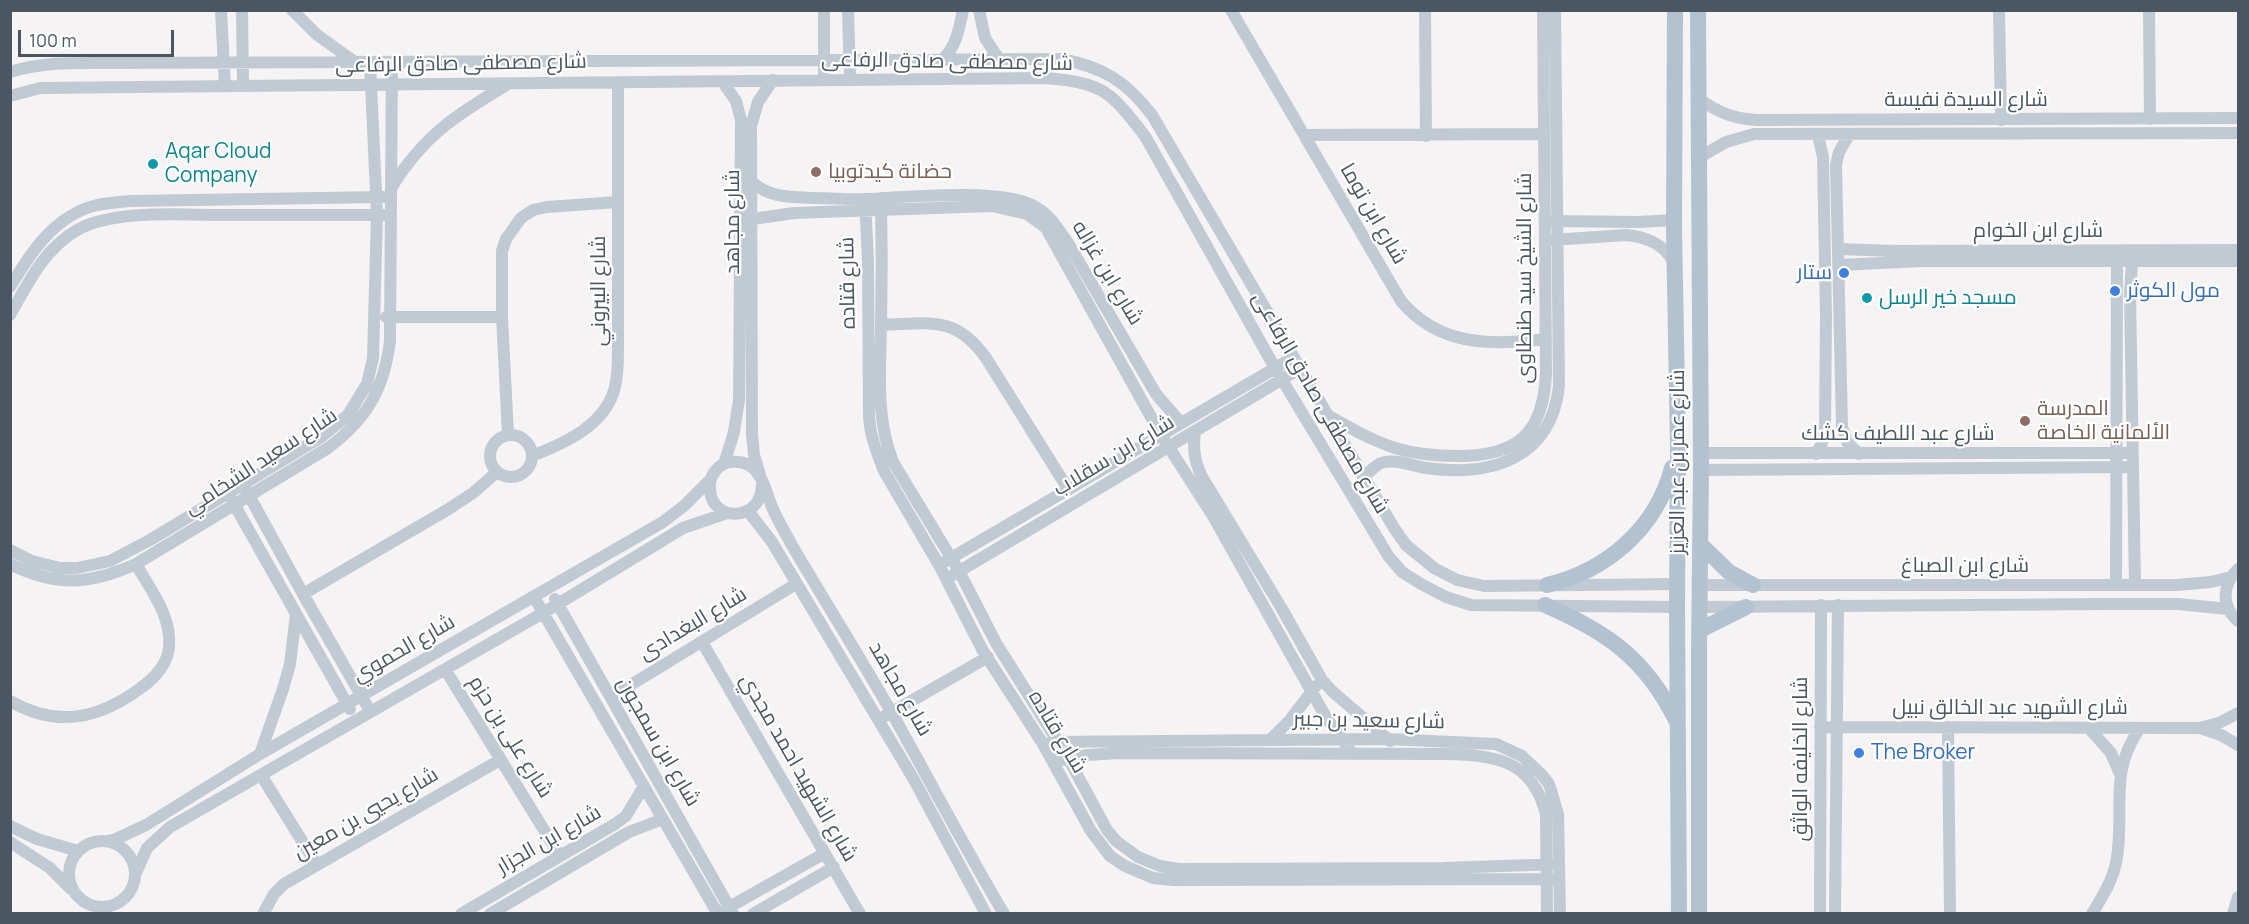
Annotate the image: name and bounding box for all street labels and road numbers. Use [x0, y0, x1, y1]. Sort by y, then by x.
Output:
street label: شارع مصطفى صادق الرفاعى [821, 47, 1073, 77]
street label: شارع مصطفى صادق الرفاعى [335, 49, 587, 79]
street label: شارع السيدة نفيسة [1884, 87, 2048, 113]
street label: شارع ابن توما [1334, 159, 1412, 269]
street label: شارع مجاهد [720, 169, 746, 275]
street label: شارع الشيخ سيد طنطاوى [1512, 173, 1538, 383]
street label: شارع ابن غزاله [1066, 216, 1148, 330]
street label: شارع ابن الخوام [1973, 218, 2103, 244]
street label: شارع البيروني [586, 236, 612, 346]
street label: شارع قتاده [835, 237, 861, 329]
street label: شارع مصطفى صادق الرفاعى [1246, 288, 1394, 518]
street label: شارع عمر بن عبد العزيز [1665, 369, 1691, 555]
street label: شارع سعيد الشخامي [180, 403, 342, 521]
street label: شارع ابن سقلاب [1049, 410, 1179, 502]
street label: شارع عبد اللطيف كشك [1801, 421, 1995, 447]
street label: شارع ابن الصباغ [1901, 553, 2029, 579]
street label: شارع البغدادى [634, 582, 752, 666]
street label: شارع الحموي [348, 610, 460, 688]
street label: شارع مجاهد [863, 637, 937, 741]
street label: شارع الشهيد احمد مجدي [734, 669, 862, 867]
street label: شارع على بن حزم [462, 671, 558, 803]
street label: شارع ابن سمجون [611, 673, 705, 811]
street label: شارع الخليفه الواثق [1788, 677, 1814, 841]
street label: شارع قتاده [1022, 686, 1092, 778]
street label: شارع الشهيد عبد الخالق نبيل [1892, 695, 2128, 721]
street label: شارع سعيد بن جبير [1293, 707, 1445, 735]
street label: شارع يحيي بن معين [289, 762, 443, 866]
street label: شارع ابن الجزار [492, 800, 606, 880]

